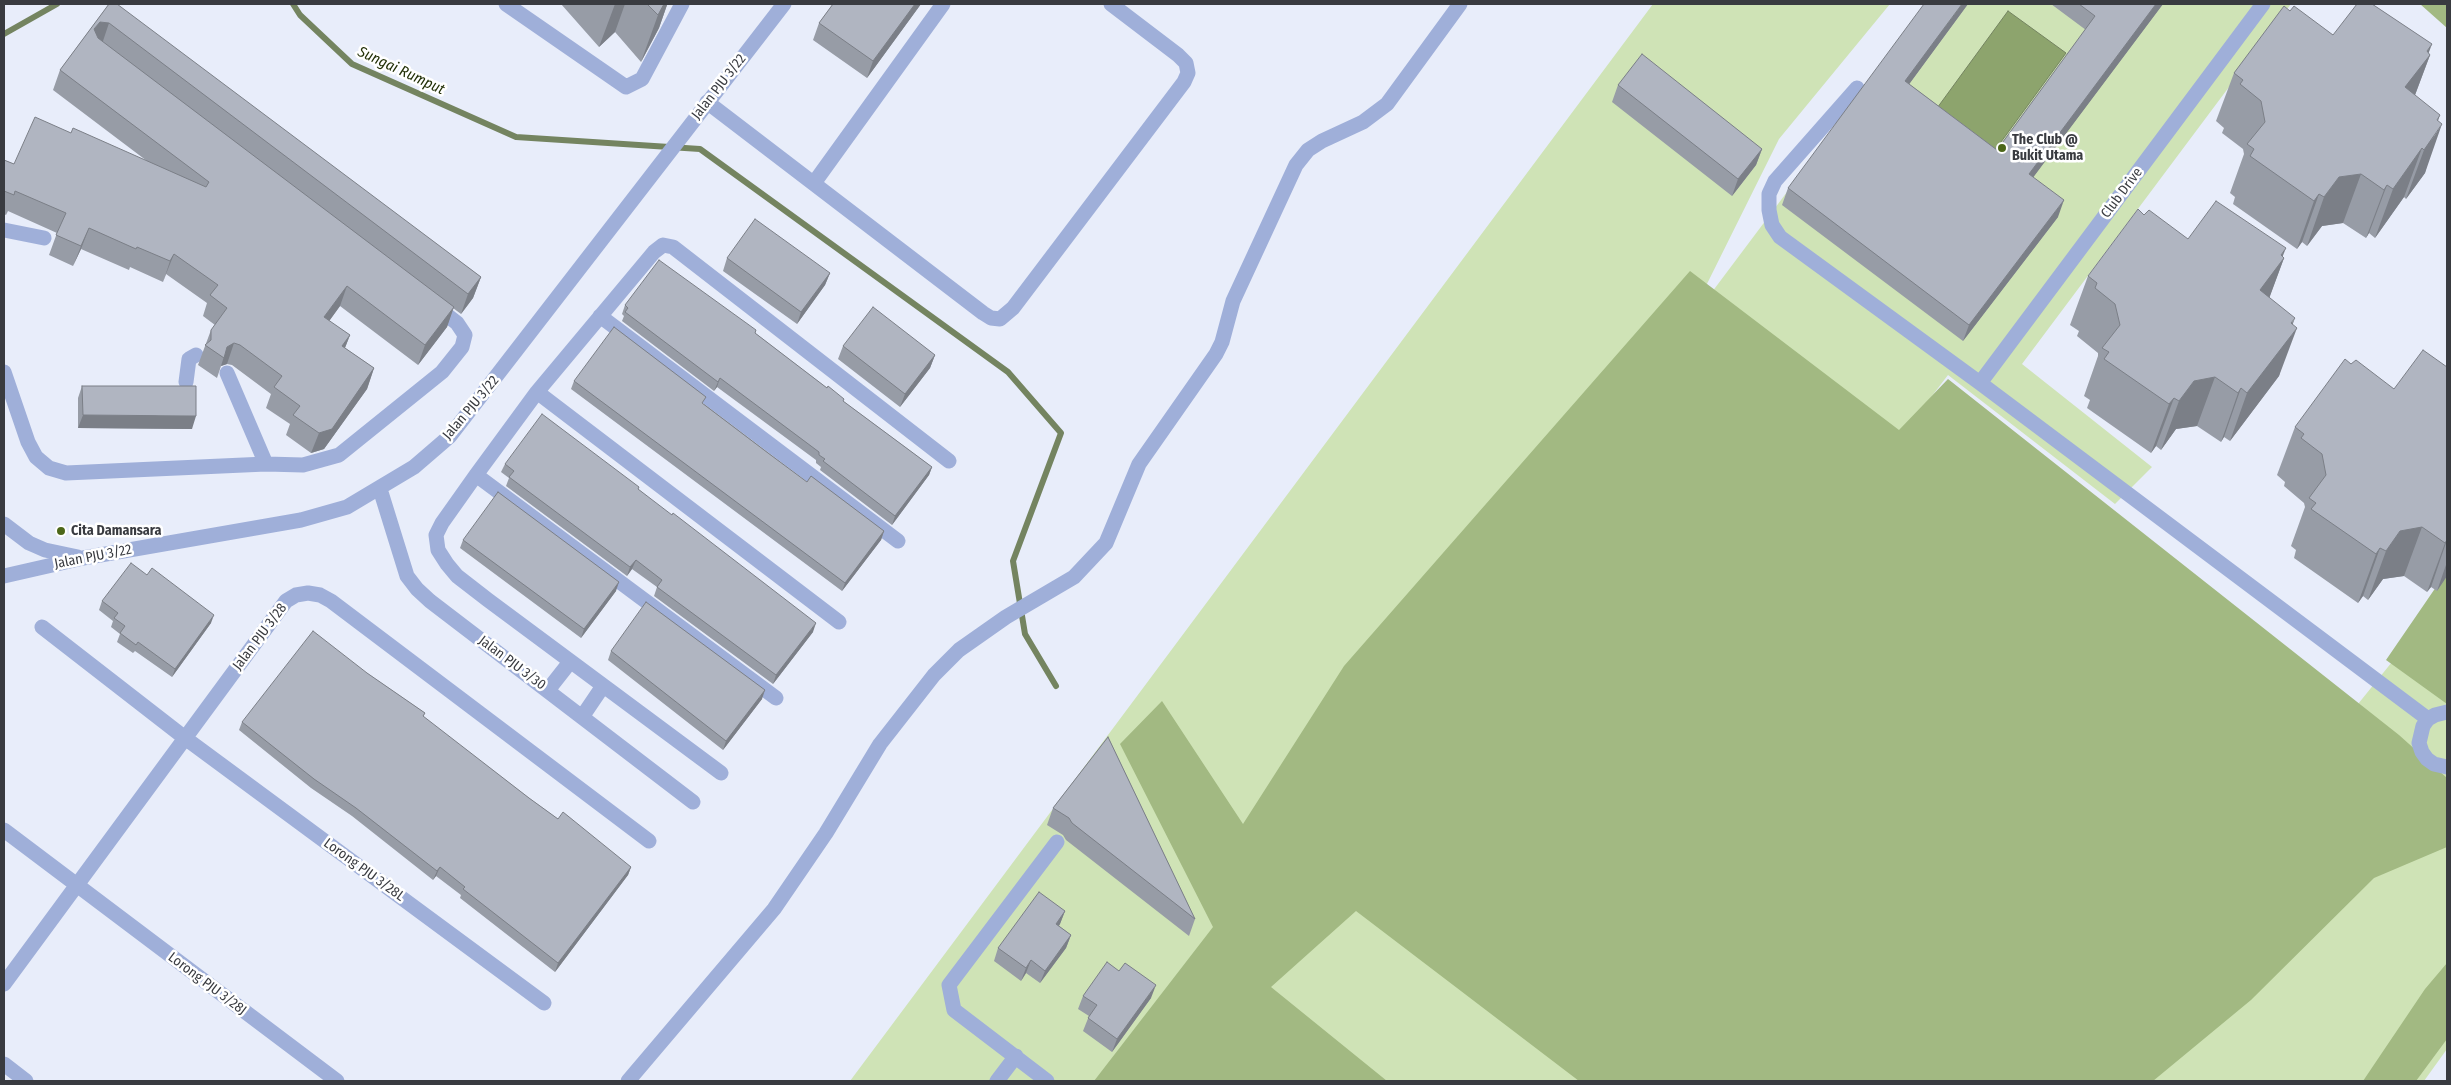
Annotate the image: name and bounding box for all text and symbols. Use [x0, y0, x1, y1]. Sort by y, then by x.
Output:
water label: Sungai Rumput [355, 43, 447, 99]
street label: Jalan PJU 3/22 [688, 51, 750, 123]
place label: The Club @ Bukit Utama [2012, 132, 2083, 164]
marker: The Club @ Bukit Utama [1996, 142, 2008, 154]
street label: Club Drive [2098, 165, 2146, 221]
street label: Jalan PJU 3/22 [439, 373, 503, 443]
place label: Cita Damansara [71, 523, 161, 539]
marker: Cita Damansara [55, 525, 67, 537]
street label: Jalan PJU 3/22 [53, 541, 133, 573]
street label: Jalan PJU 3/28 [229, 600, 291, 674]
street label: Jalan PJU 3/30 [475, 632, 549, 694]
street label: Lorong PJU 3/28L [320, 835, 408, 905]
street label: Lorong PJU 3/28J [165, 949, 249, 1019]

